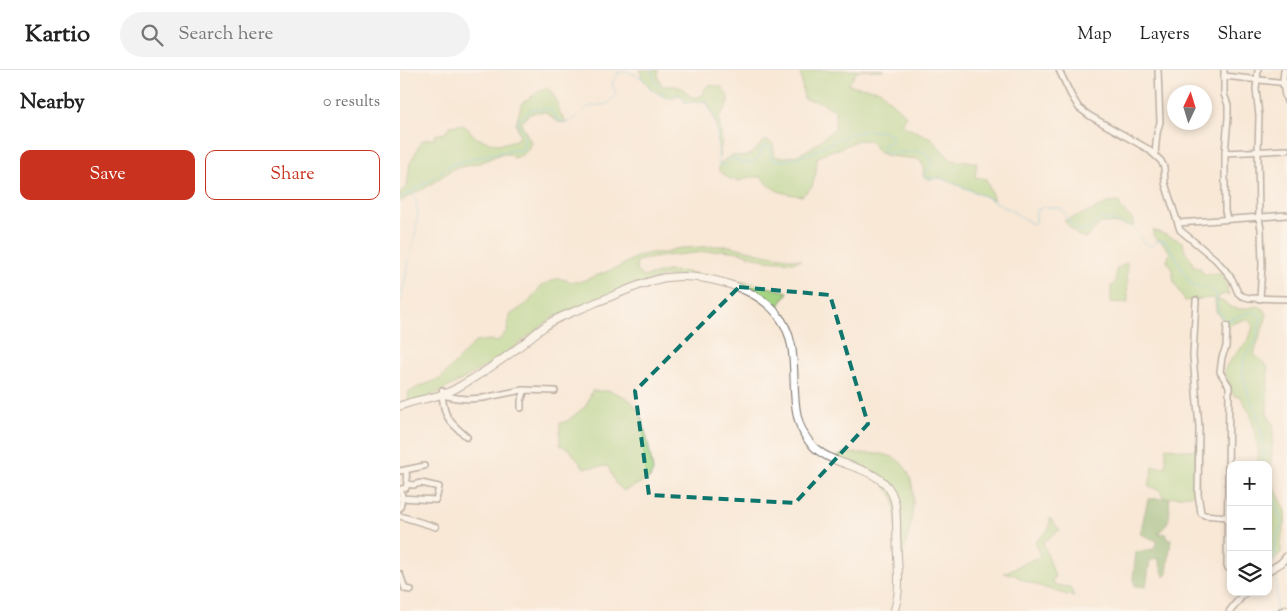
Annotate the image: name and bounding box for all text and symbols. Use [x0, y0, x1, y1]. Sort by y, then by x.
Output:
search box [120, 12, 470, 57]
text: Kartio [25, 18, 90, 52]
icon: search [138, 21, 166, 49]
text: Search here [178, 21, 273, 48]
text: Map [1077, 22, 1112, 48]
text: Layers [1140, 22, 1190, 48]
text: Share [1218, 22, 1262, 48]
north arrow [1167, 85, 1212, 130]
text: Nearby [20, 88, 85, 118]
text: 0 results [323, 91, 380, 114]
button: Save [20, 150, 195, 200]
button: Share [205, 150, 380, 200]
map controls [1227, 461, 1272, 596]
button: + [1227, 461, 1272, 506]
button: − [1227, 506, 1272, 551]
button: layers [1227, 551, 1272, 596]

